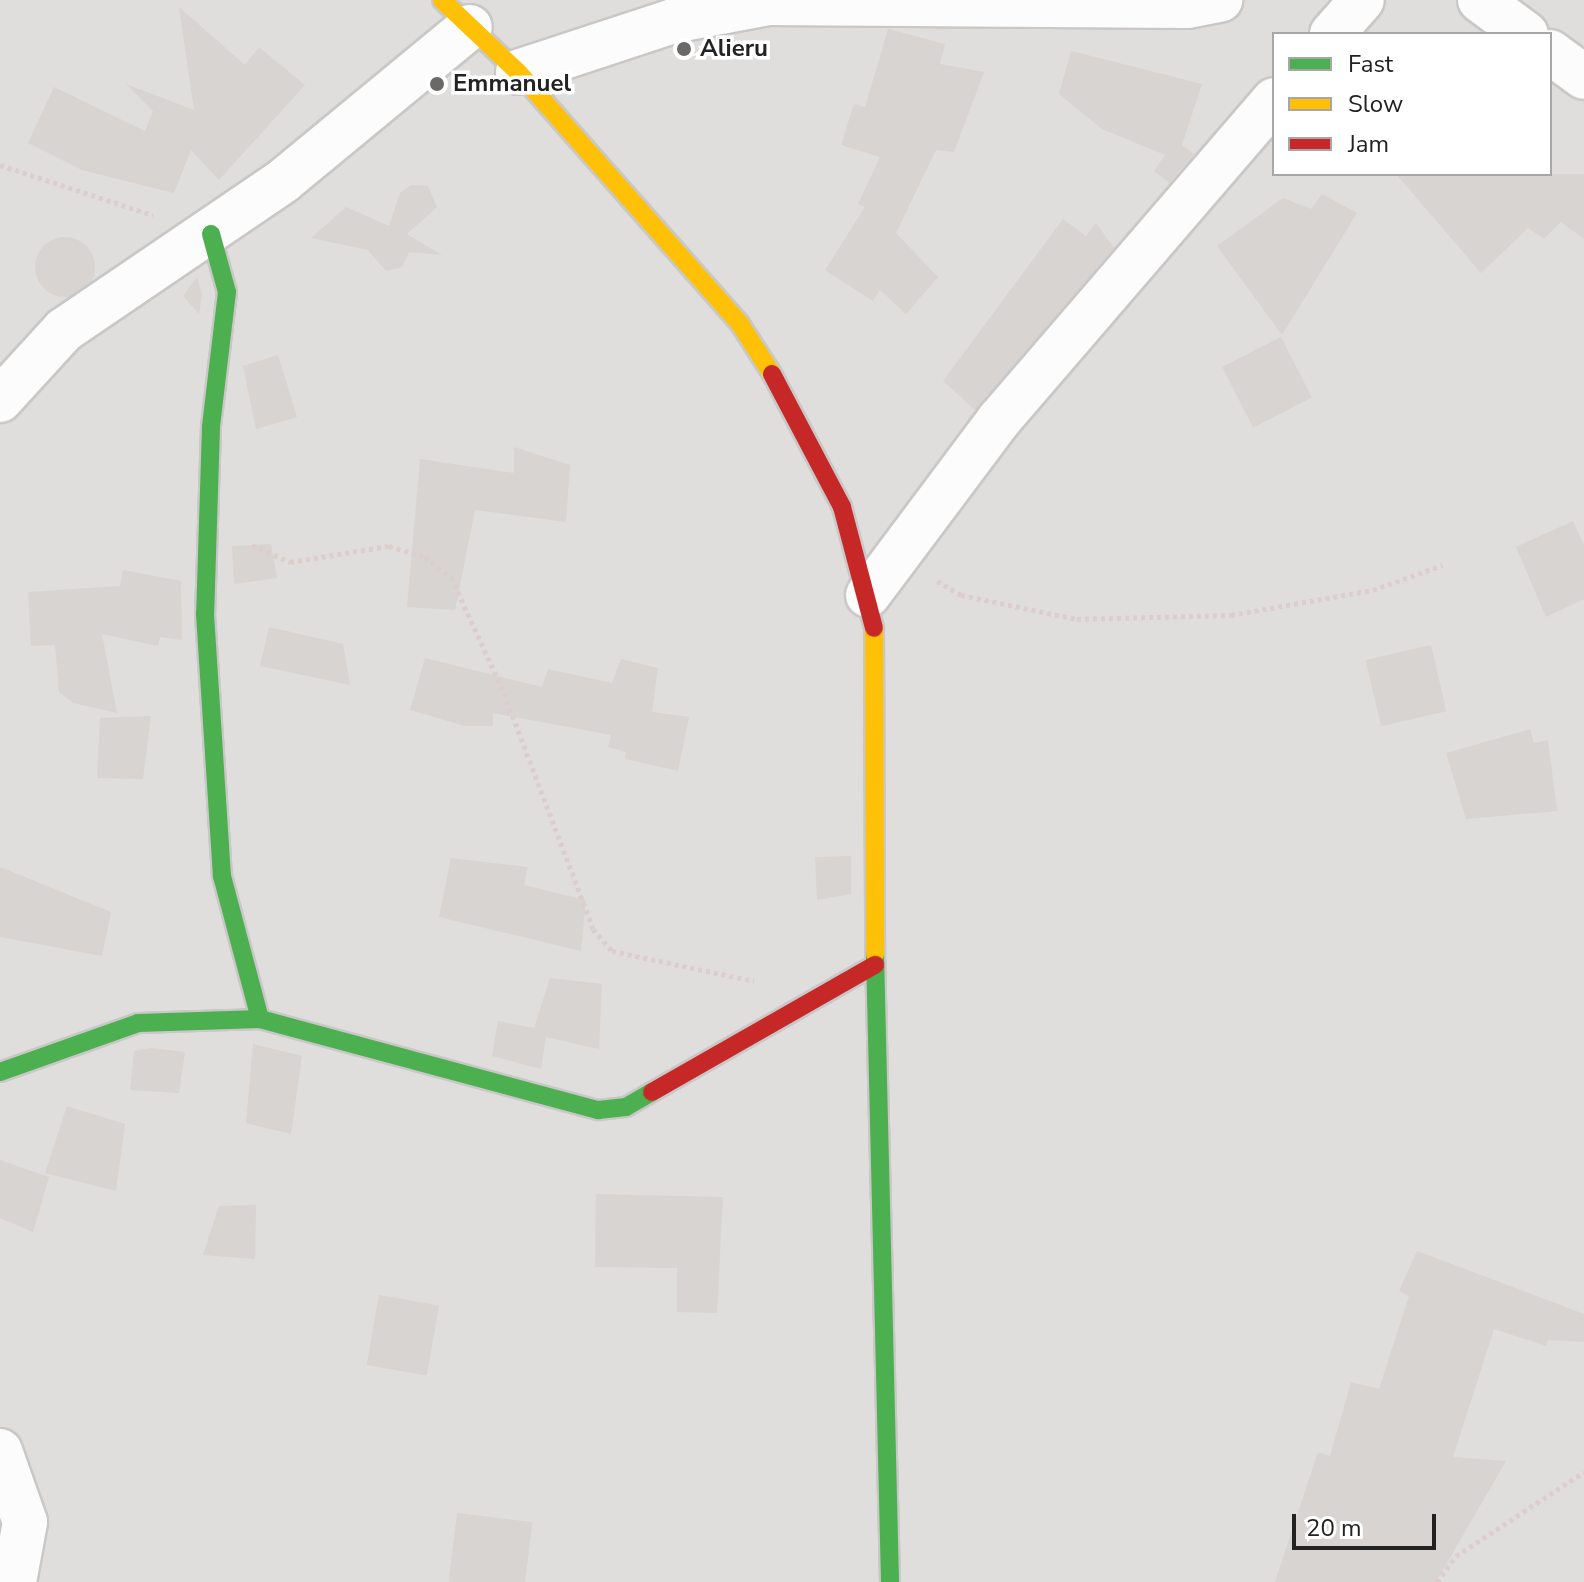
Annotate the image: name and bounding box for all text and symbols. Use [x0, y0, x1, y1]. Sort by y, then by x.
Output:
legend [1272, 32, 1552, 176]
place label: Alieru [700, 35, 768, 63]
marker: Alieru [675, 40, 693, 58]
text: Fast [1348, 48, 1393, 80]
place label: Emmanuel [453, 70, 571, 98]
marker: Emmanuel [428, 75, 446, 93]
text: Slow [1348, 88, 1403, 120]
text: Jam [1348, 128, 1389, 160]
scale bar [1296, 1498, 1440, 1548]
text: 20 m [1306, 1512, 1362, 1544]

